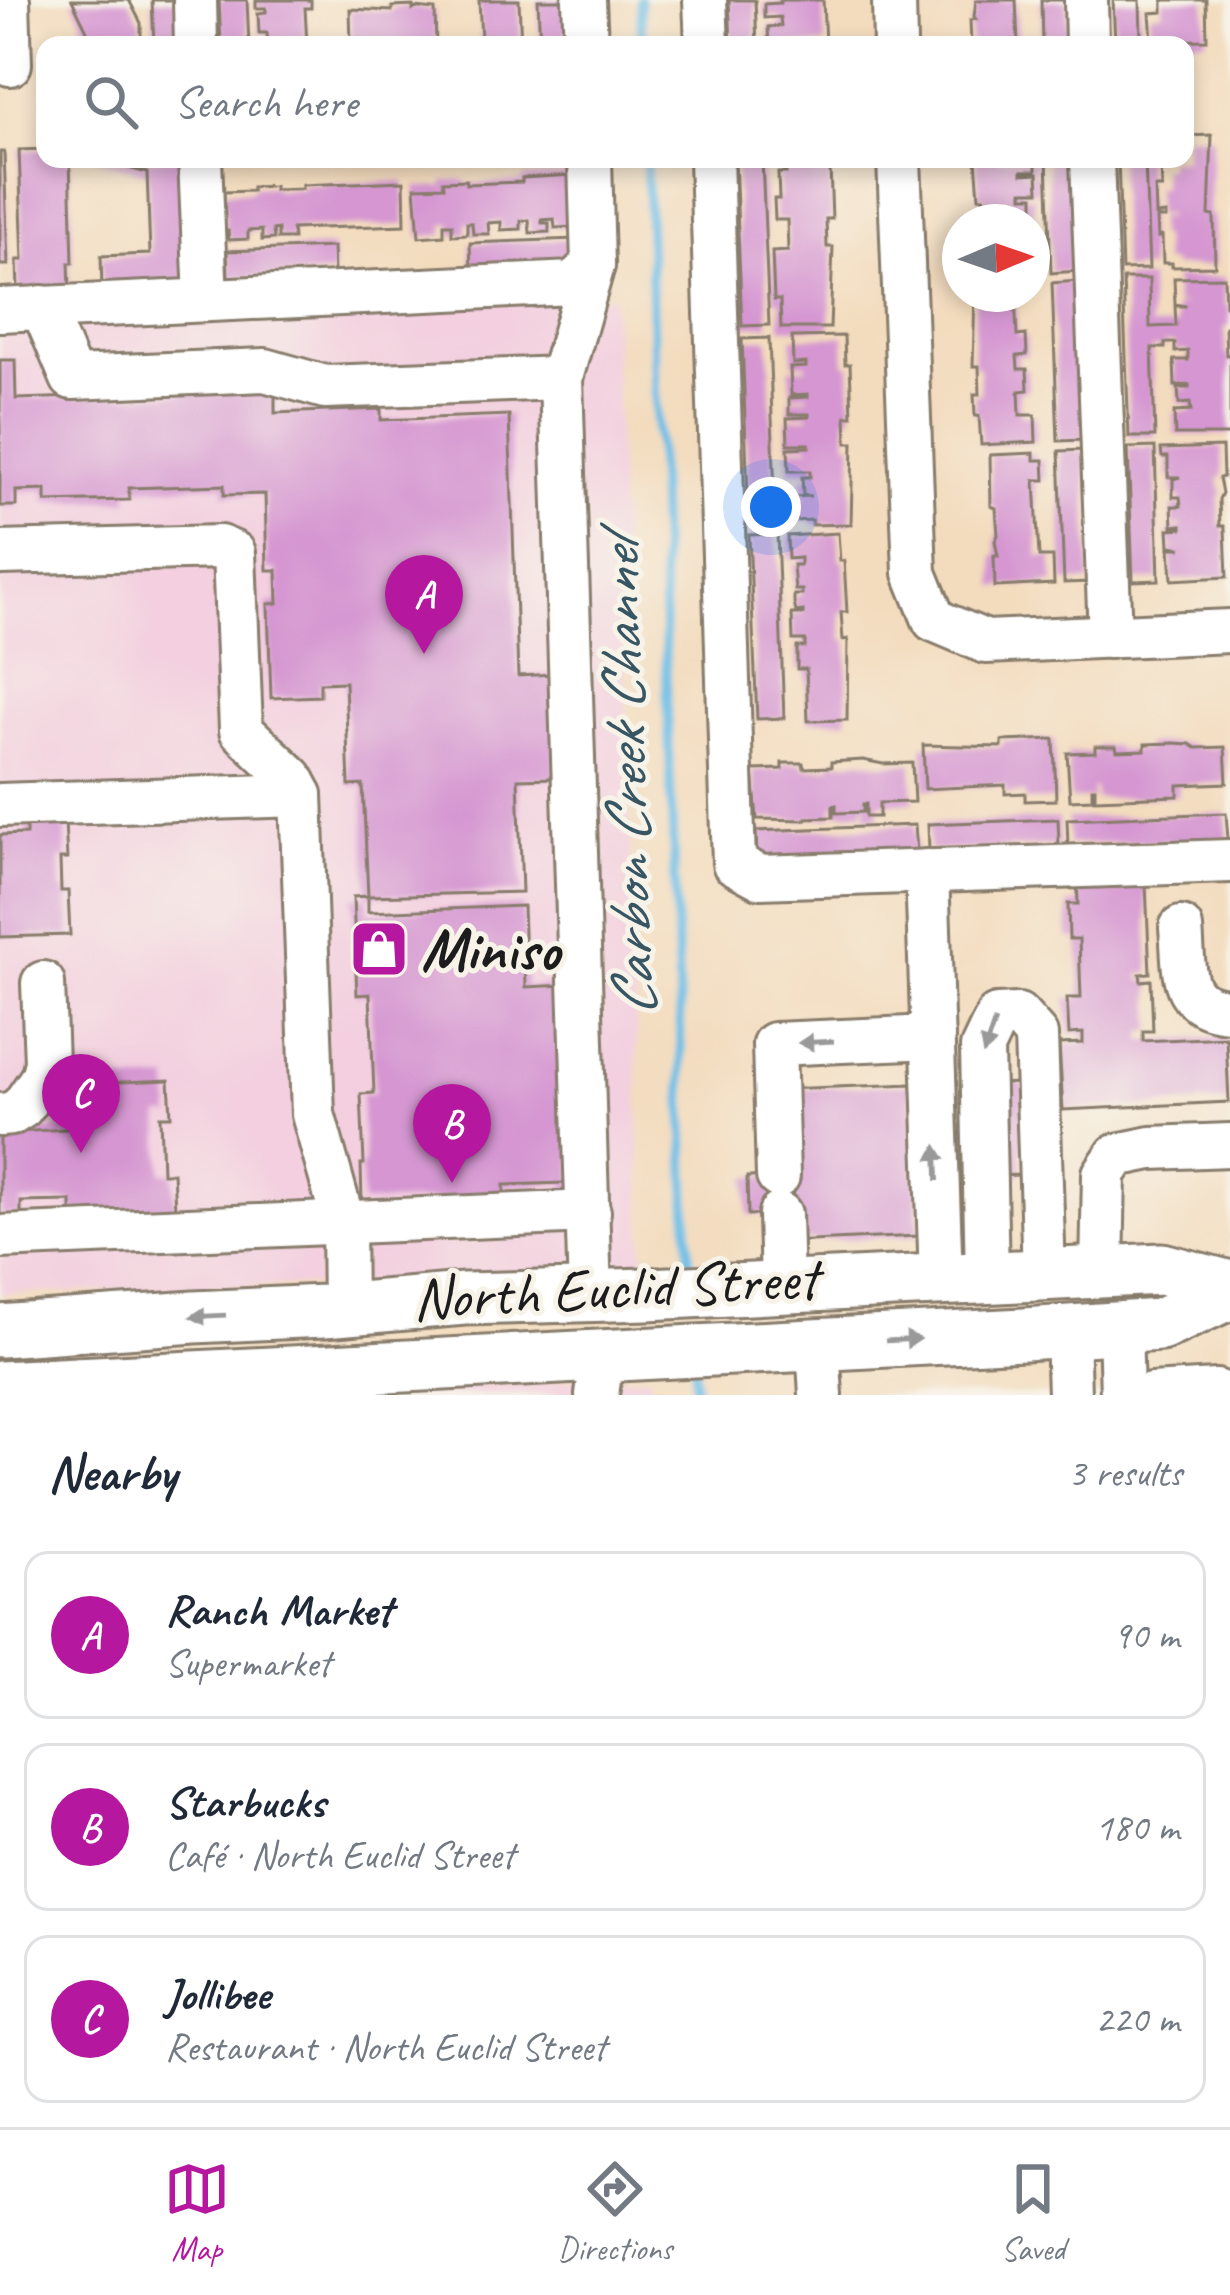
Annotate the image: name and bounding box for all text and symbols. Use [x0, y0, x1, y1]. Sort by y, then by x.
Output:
search box [36, 36, 1194, 168]
icon: search [78, 69, 144, 135]
text: Search here [174, 74, 357, 131]
north arrow [942, 204, 1050, 312]
your location [741, 477, 801, 537]
water label: Carbon Creek Channel [578, 520, 674, 1019]
pin: A [385, 555, 463, 654]
place label: Miniso [421, 911, 563, 987]
shop icon: Miniso [348, 918, 410, 980]
one-way arrow [979, 1020, 997, 1056]
one-way arrow [796, 1033, 834, 1052]
pin: C [42, 1054, 120, 1153]
pin: B [413, 1084, 491, 1183]
one-way arrow [928, 1143, 947, 1181]
street label: North Euclid Street [410, 1239, 828, 1337]
one-way arrow [188, 1307, 226, 1326]
one-way arrow [885, 1330, 923, 1349]
text: Nearby [48, 1441, 176, 1505]
text: 3 results [1068, 1449, 1182, 1498]
text: Ranch Market [165, 1582, 392, 1639]
text: A [80, 1611, 100, 1660]
text: 90 m [1113, 1611, 1179, 1660]
text: Supermarket [165, 1639, 331, 1688]
text: Starbucks [165, 1774, 325, 1831]
text: B [80, 1803, 100, 1852]
text: 180 m [1095, 1803, 1179, 1852]
text: Café · North Euclid Street [165, 1831, 514, 1880]
text: Jollibee [165, 1966, 270, 2023]
text: C [81, 1995, 99, 2044]
text: 220 m [1095, 1995, 1179, 2044]
text: Restaurant · North Euclid Street [165, 2023, 606, 2072]
tab: Map [164, 2156, 230, 2270]
tab: Directions [558, 2156, 672, 2270]
tab: Saved [1000, 2156, 1066, 2270]

